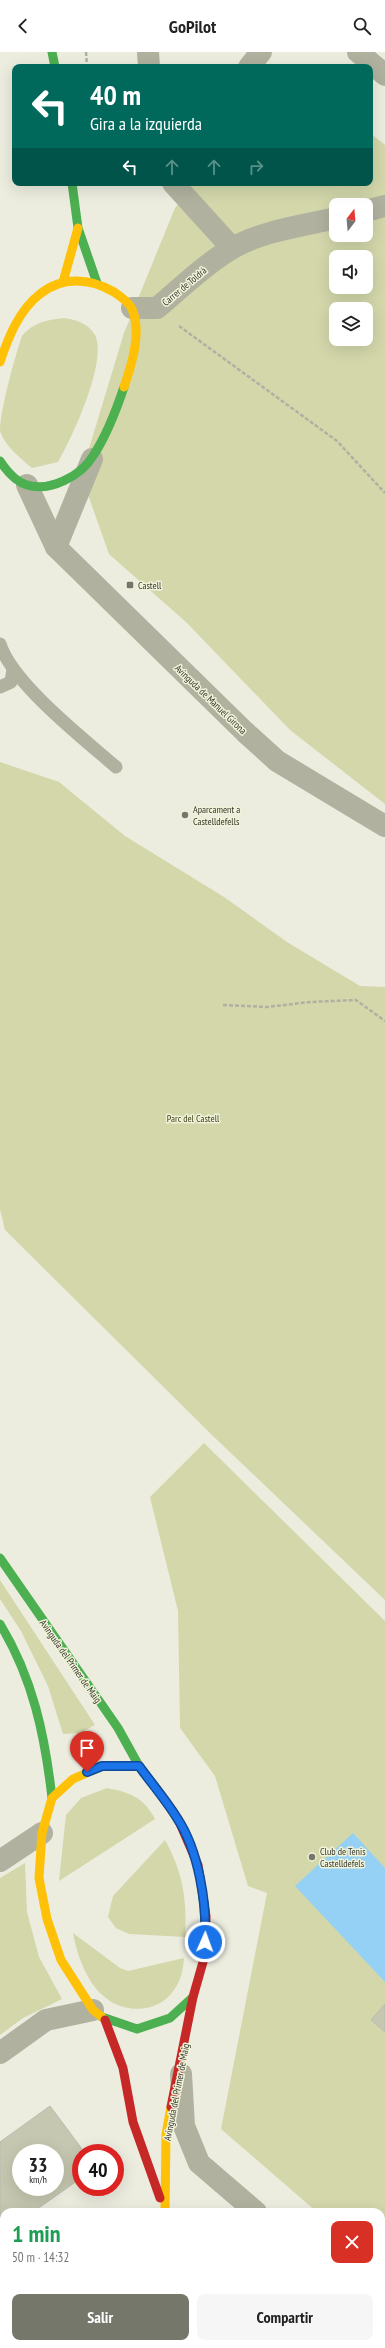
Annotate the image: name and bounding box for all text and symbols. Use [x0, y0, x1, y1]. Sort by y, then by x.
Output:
icon: back [12, 15, 34, 37]
text: GoPilot [169, 15, 216, 38]
icon: search [351, 15, 373, 37]
text: 40 m [90, 76, 141, 113]
icon: left [24, 80, 76, 132]
text: Gira a la izquierda [90, 112, 202, 135]
icon: left [119, 156, 141, 178]
icon: ahead [161, 156, 183, 178]
icon: ahead [203, 156, 225, 178]
icon: right [245, 156, 267, 178]
north arrow [329, 198, 373, 242]
map controls [329, 198, 373, 346]
button: sound [329, 250, 373, 294]
street label: Carrer de Toldrà [159, 264, 209, 309]
button: layers [329, 302, 373, 346]
place label: Castell [138, 579, 162, 592]
marker: Castell [125, 580, 135, 590]
street label: Avinguda de Manuel Girona [172, 662, 249, 737]
place label: Aparcament a Castelldefells [193, 803, 240, 828]
marker: Aparcament a Castelldefells [180, 810, 190, 820]
park label: Parc del Castell [167, 1112, 220, 1125]
street label: Avinguda del Primer de Maig [37, 1617, 104, 1706]
pin [70, 1731, 104, 1772]
icon: arrive [76, 1737, 98, 1759]
place label: Club de Tenis Castelldefels [320, 1845, 366, 1870]
marker: Club de Tenis Castelldefels [307, 1852, 317, 1862]
position arrow [184, 1921, 226, 1963]
street label: Avinguda del Primer de Maig [161, 2042, 192, 2142]
speed limit sign: 40 [72, 2144, 124, 2196]
text: 33 [28, 2152, 48, 2178]
text: km/h [29, 2173, 47, 2186]
text: 1 min [12, 2218, 60, 2249]
button: close [331, 2221, 373, 2263]
text: 50 m · 14:32 [12, 2249, 69, 2266]
button: Salir [12, 2294, 189, 2340]
button: Compartir [197, 2294, 373, 2340]

